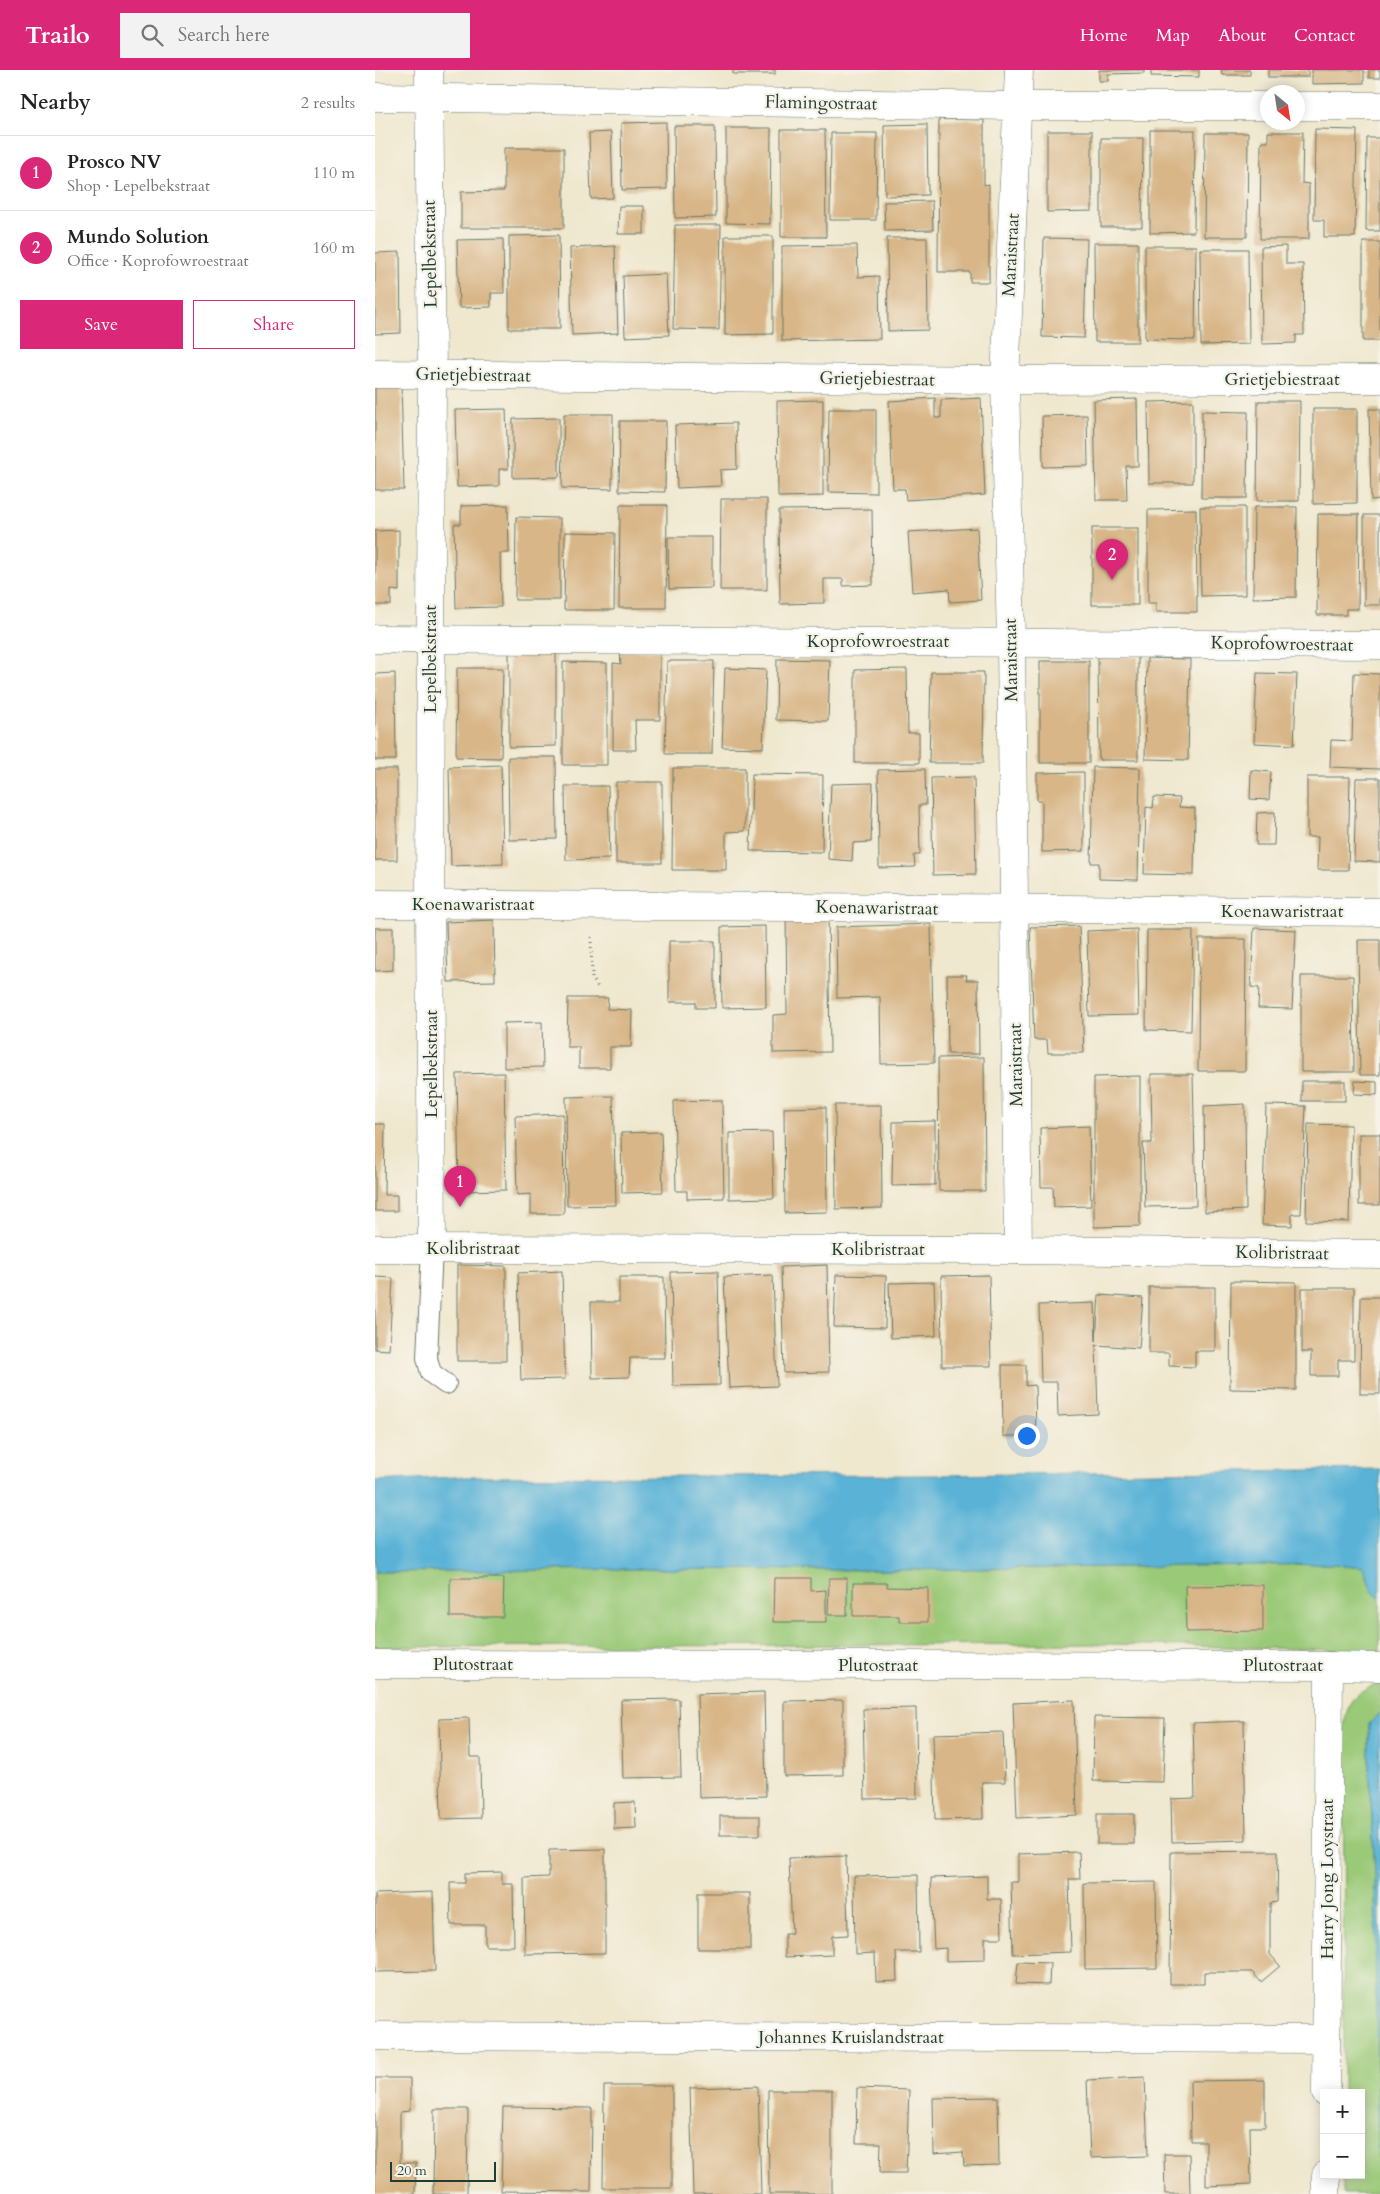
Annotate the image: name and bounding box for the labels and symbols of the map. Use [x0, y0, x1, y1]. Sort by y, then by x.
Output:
north arrow [1260, 85, 1305, 130]
street label: Flamingostraat [765, 90, 878, 116]
street label: Lepelbekstraat [417, 199, 443, 308]
street label: Maraistraat [996, 212, 1026, 297]
street label: Grietjebiestraat [415, 361, 531, 389]
street label: Grietjebiestraat [819, 365, 935, 393]
street label: Grietjebiestraat [1224, 367, 1340, 392]
pin: 2 [1096, 539, 1128, 580]
street label: Lepelbekstraat [418, 605, 443, 713]
street label: Maraistraat [998, 618, 1024, 702]
street label: Koprofowroestraat [807, 629, 950, 654]
street label: Koprofowroestraat [1210, 630, 1354, 658]
street label: Koenawaristraat [412, 892, 535, 917]
street label: Koenawaristraat [815, 894, 939, 922]
street label: Koenawaristraat [1221, 899, 1344, 924]
street label: Lepelbekstraat [419, 1010, 444, 1118]
street label: Maraistraat [1003, 1023, 1029, 1107]
pin: 1 [444, 1166, 476, 1207]
street label: Kolibristraat [426, 1236, 520, 1261]
street label: Kolibristraat [831, 1237, 925, 1262]
street label: Kolibristraat [1235, 1240, 1329, 1266]
your location [1014, 1423, 1040, 1449]
street label: Plutostraat [433, 1652, 513, 1677]
street label: Plutostraat [838, 1653, 918, 1678]
street label: Plutostraat [1243, 1653, 1323, 1678]
street label: Harry Jong Loystraat [1315, 1798, 1340, 1959]
street label: Johannes Kruislandstraat [755, 2025, 944, 2050]
scale bar [390, 2159, 496, 2182]

